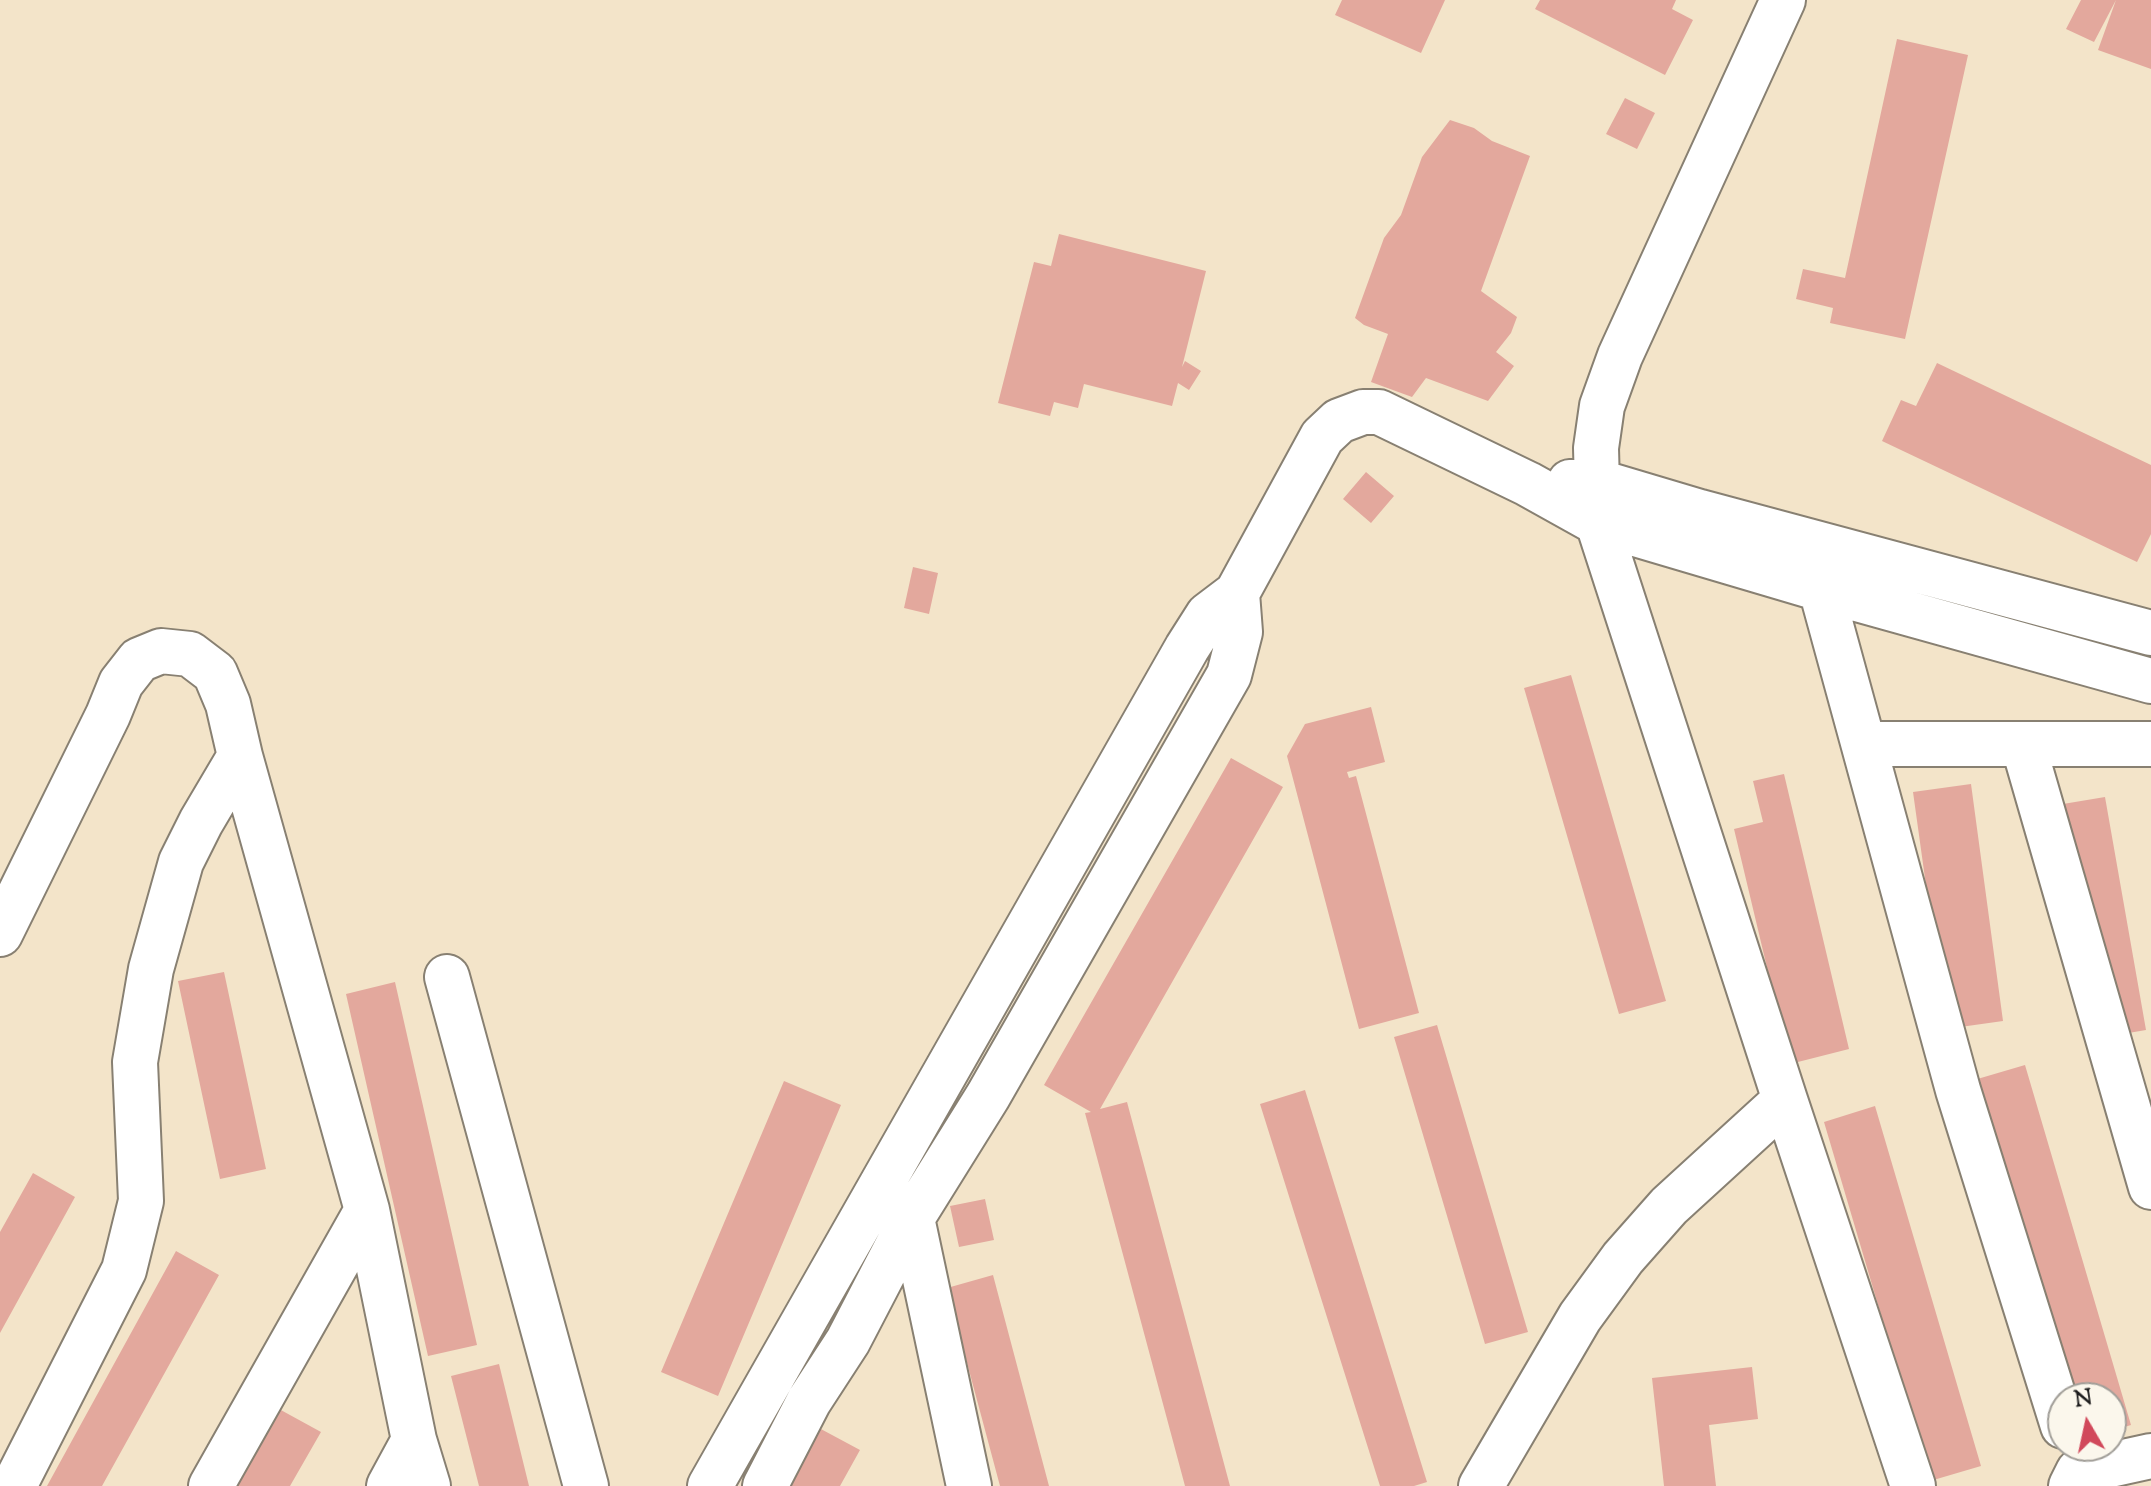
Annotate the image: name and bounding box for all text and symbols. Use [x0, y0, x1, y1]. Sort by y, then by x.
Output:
north arrow [2047, 1382, 2127, 1462]
text: N [2072, 1383, 2095, 1417]

